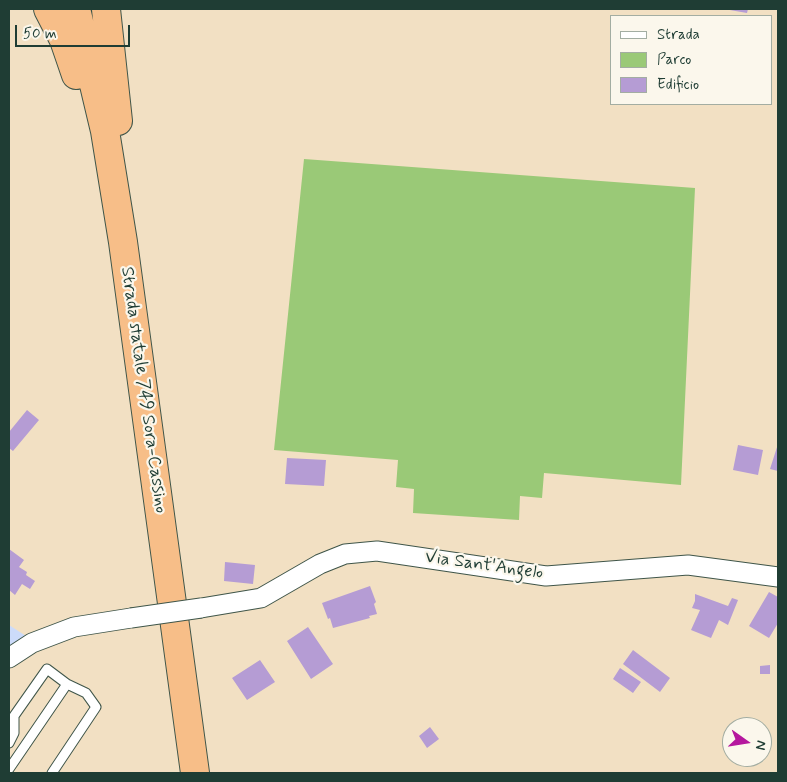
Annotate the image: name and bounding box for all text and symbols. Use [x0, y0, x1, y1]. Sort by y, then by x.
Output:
scale bar [18, 15, 132, 47]
legend [610, 15, 772, 105]
text: 50 m [23, 24, 57, 44]
text: Strada [657, 25, 700, 45]
text: Parco [657, 50, 691, 70]
text: Edificio [657, 75, 699, 95]
street label: Strada statale 749 Sora-Cassino [115, 265, 171, 515]
street label: Via Sant'Angelo [424, 547, 544, 585]
north arrow [722, 717, 772, 767]
text: N [751, 739, 770, 752]

